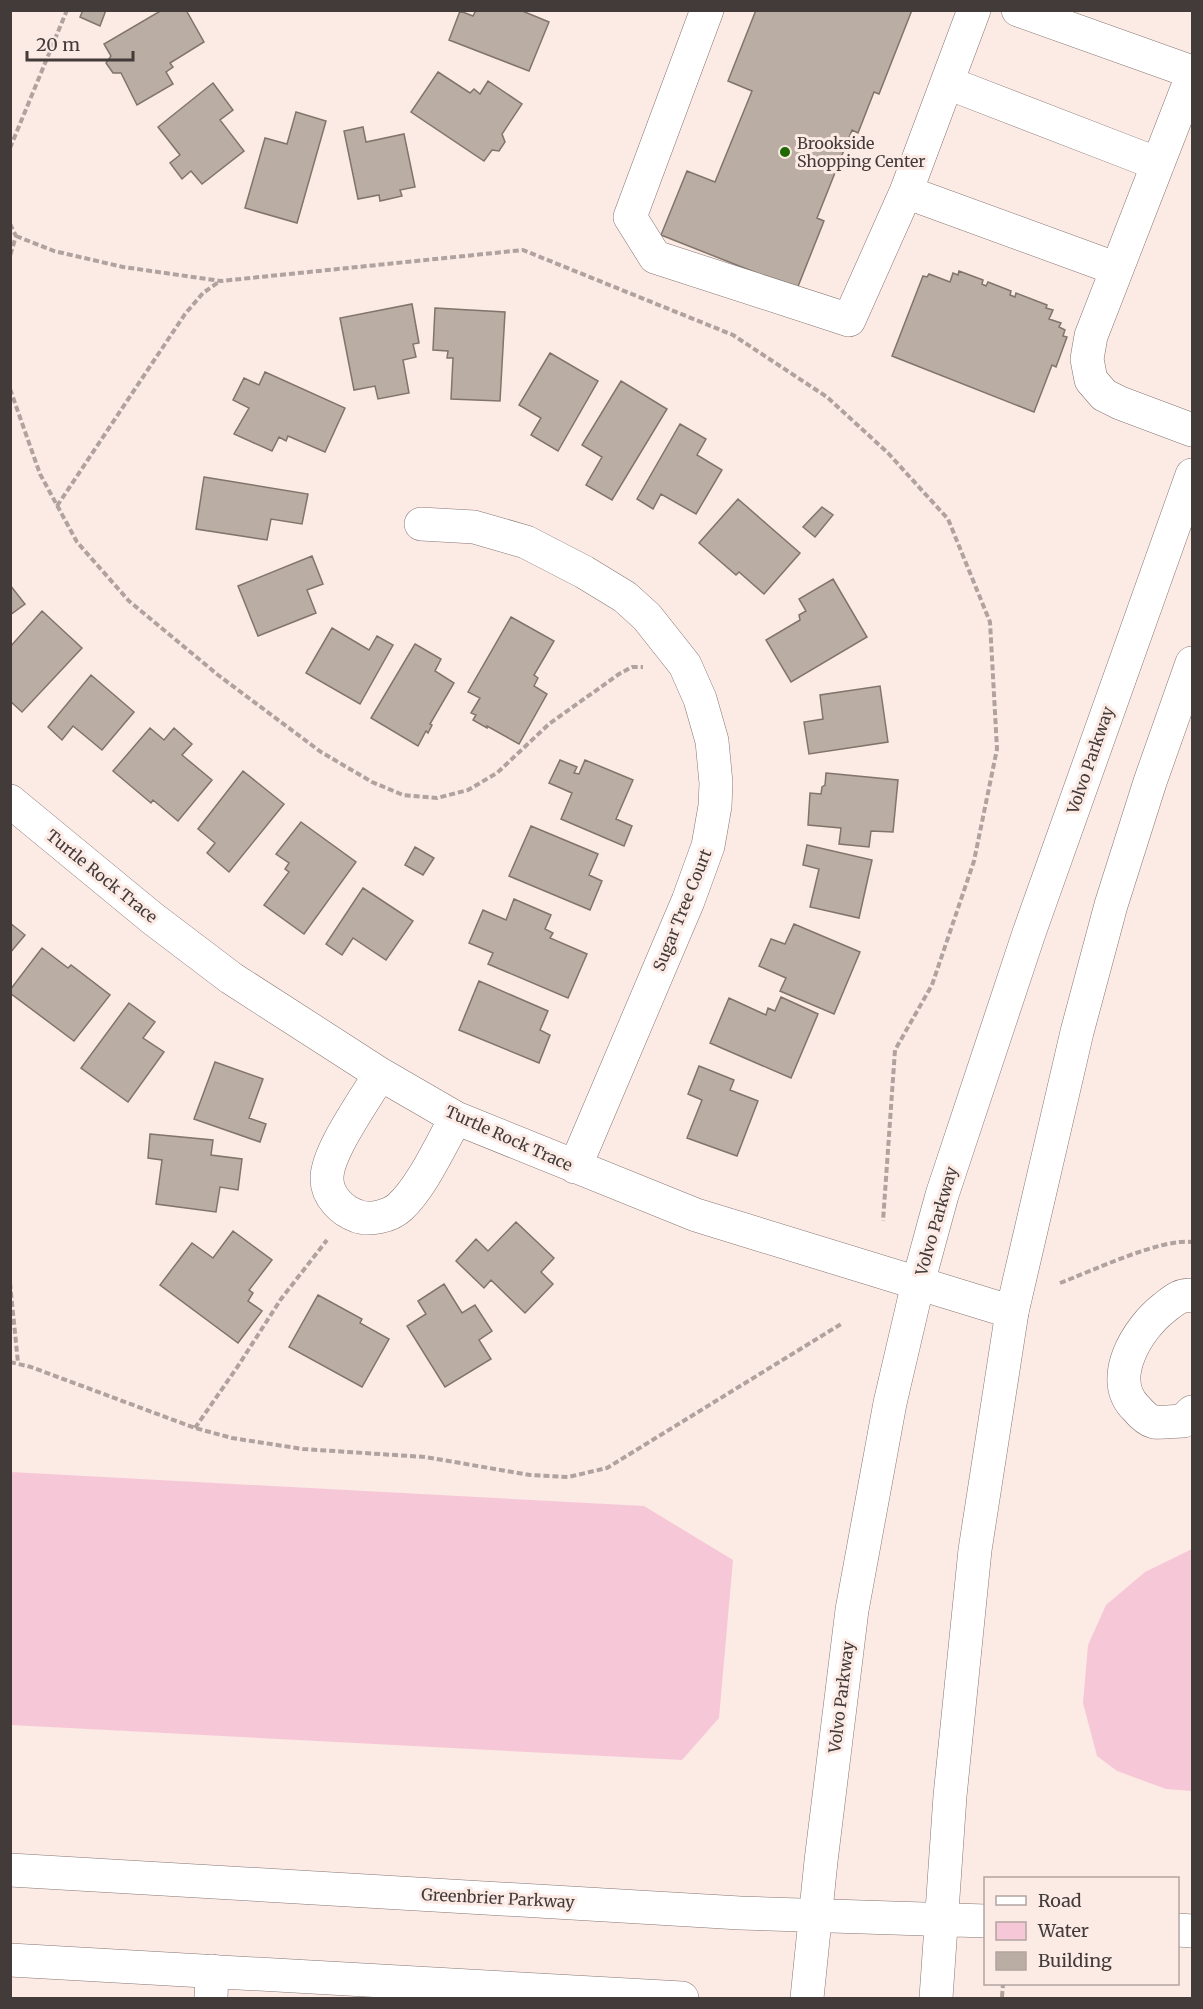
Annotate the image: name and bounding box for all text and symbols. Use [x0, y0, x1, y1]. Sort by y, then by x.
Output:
scale bar [27, 24, 134, 62]
text: 20 m [36, 33, 80, 56]
place label: Brookside Shopping Center [797, 133, 925, 171]
marker: Brookside Shopping Center [778, 145, 792, 159]
street label: Volvo Parkway [1062, 703, 1118, 817]
street label: Turtle Rock Trace [42, 825, 162, 927]
street label: Sugar Tree Court [648, 845, 716, 974]
street label: Turtle Rock Trace [442, 1101, 576, 1175]
street label: Volvo Parkway [911, 1164, 961, 1279]
street label: Volvo Parkway [824, 1639, 858, 1755]
legend [984, 1877, 1179, 1985]
street label: Greenbrier Parkway [421, 1884, 576, 1912]
text: Road [1038, 1889, 1082, 1912]
text: Water [1037, 1919, 1089, 1942]
text: Building [1038, 1949, 1112, 1972]

